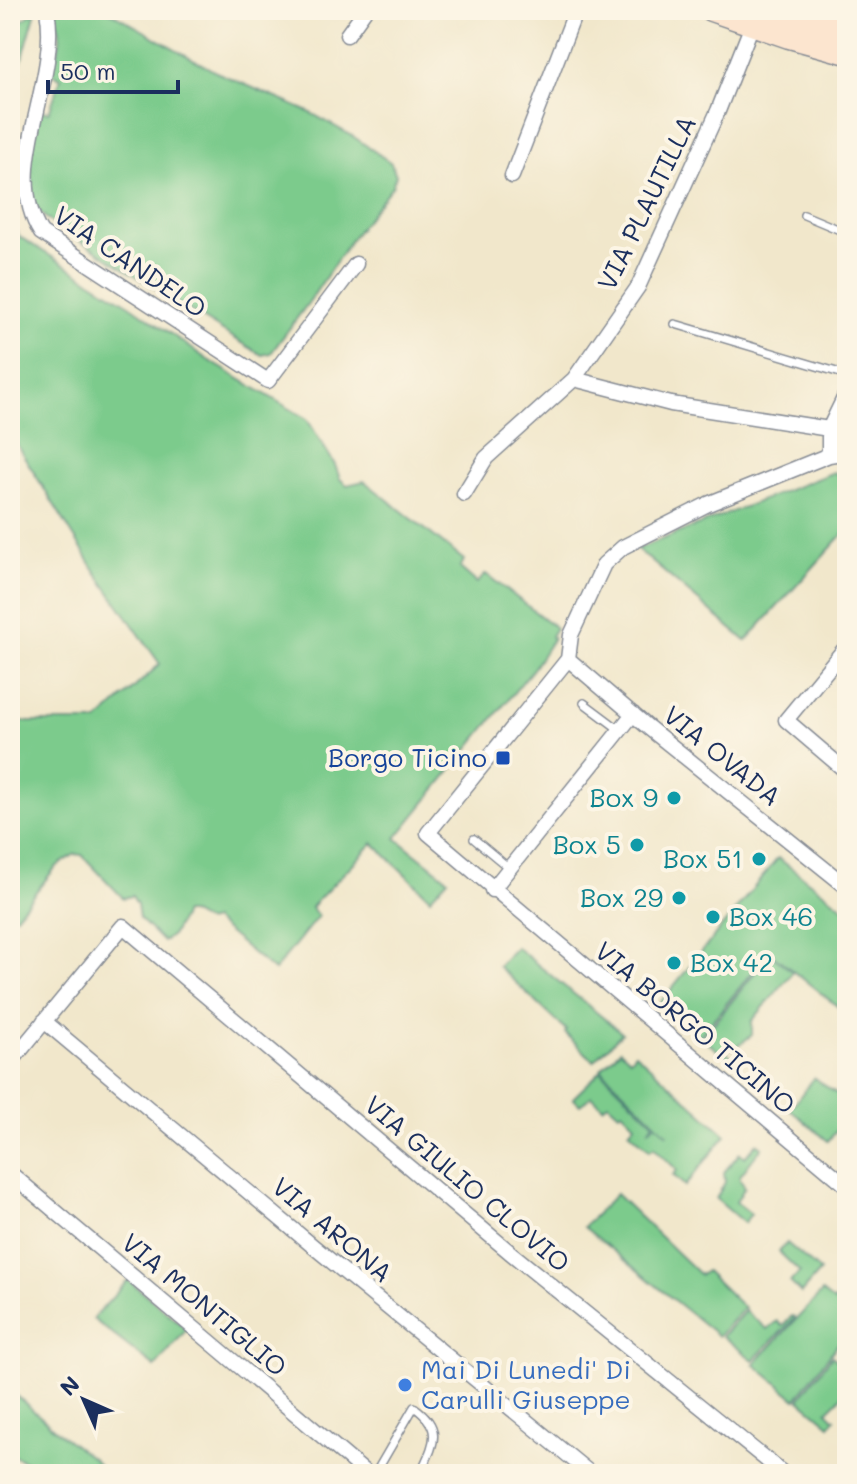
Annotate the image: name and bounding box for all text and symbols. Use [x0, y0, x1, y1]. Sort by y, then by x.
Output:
scale bar [48, 44, 178, 94]
text: 50 m [60, 55, 116, 86]
street label: VIA PLAUTILLA [589, 109, 703, 296]
street label: VIA CANDELO [48, 198, 214, 325]
street label: VIA OVADA [657, 697, 788, 813]
place label: Borgo Ticino [328, 740, 487, 774]
marker: Borgo Ticino [494, 749, 512, 767]
place label: Box 9 [590, 780, 658, 814]
marker: Box 9 [665, 789, 683, 807]
place label: Box 5 [553, 827, 621, 861]
marker: Box 5 [628, 836, 646, 854]
place label: Box 51 [663, 841, 743, 875]
marker: Box 51 [750, 850, 768, 868]
place label: Box 29 [580, 880, 663, 914]
marker: Box 29 [670, 889, 688, 907]
place label: Box 46 [729, 899, 813, 933]
marker: Box 46 [704, 908, 722, 926]
street label: VIA BORGO TICINO [588, 933, 803, 1121]
place label: Box 42 [690, 945, 773, 979]
marker: Box 42 [665, 954, 683, 972]
street label: VIA GIULIO CLOVIO [358, 1087, 577, 1279]
street label: VIA ARONA [265, 1169, 400, 1289]
street label: VIA MONTIGLIO [115, 1225, 294, 1383]
place label: Mai Di Lunedi' Di Carulli Giuseppe [421, 1352, 631, 1416]
north arrow [44, 1360, 124, 1440]
text: N [53, 1369, 86, 1402]
marker: Mai Di Lunedi' Di Carulli Giuseppe [396, 1376, 414, 1394]

